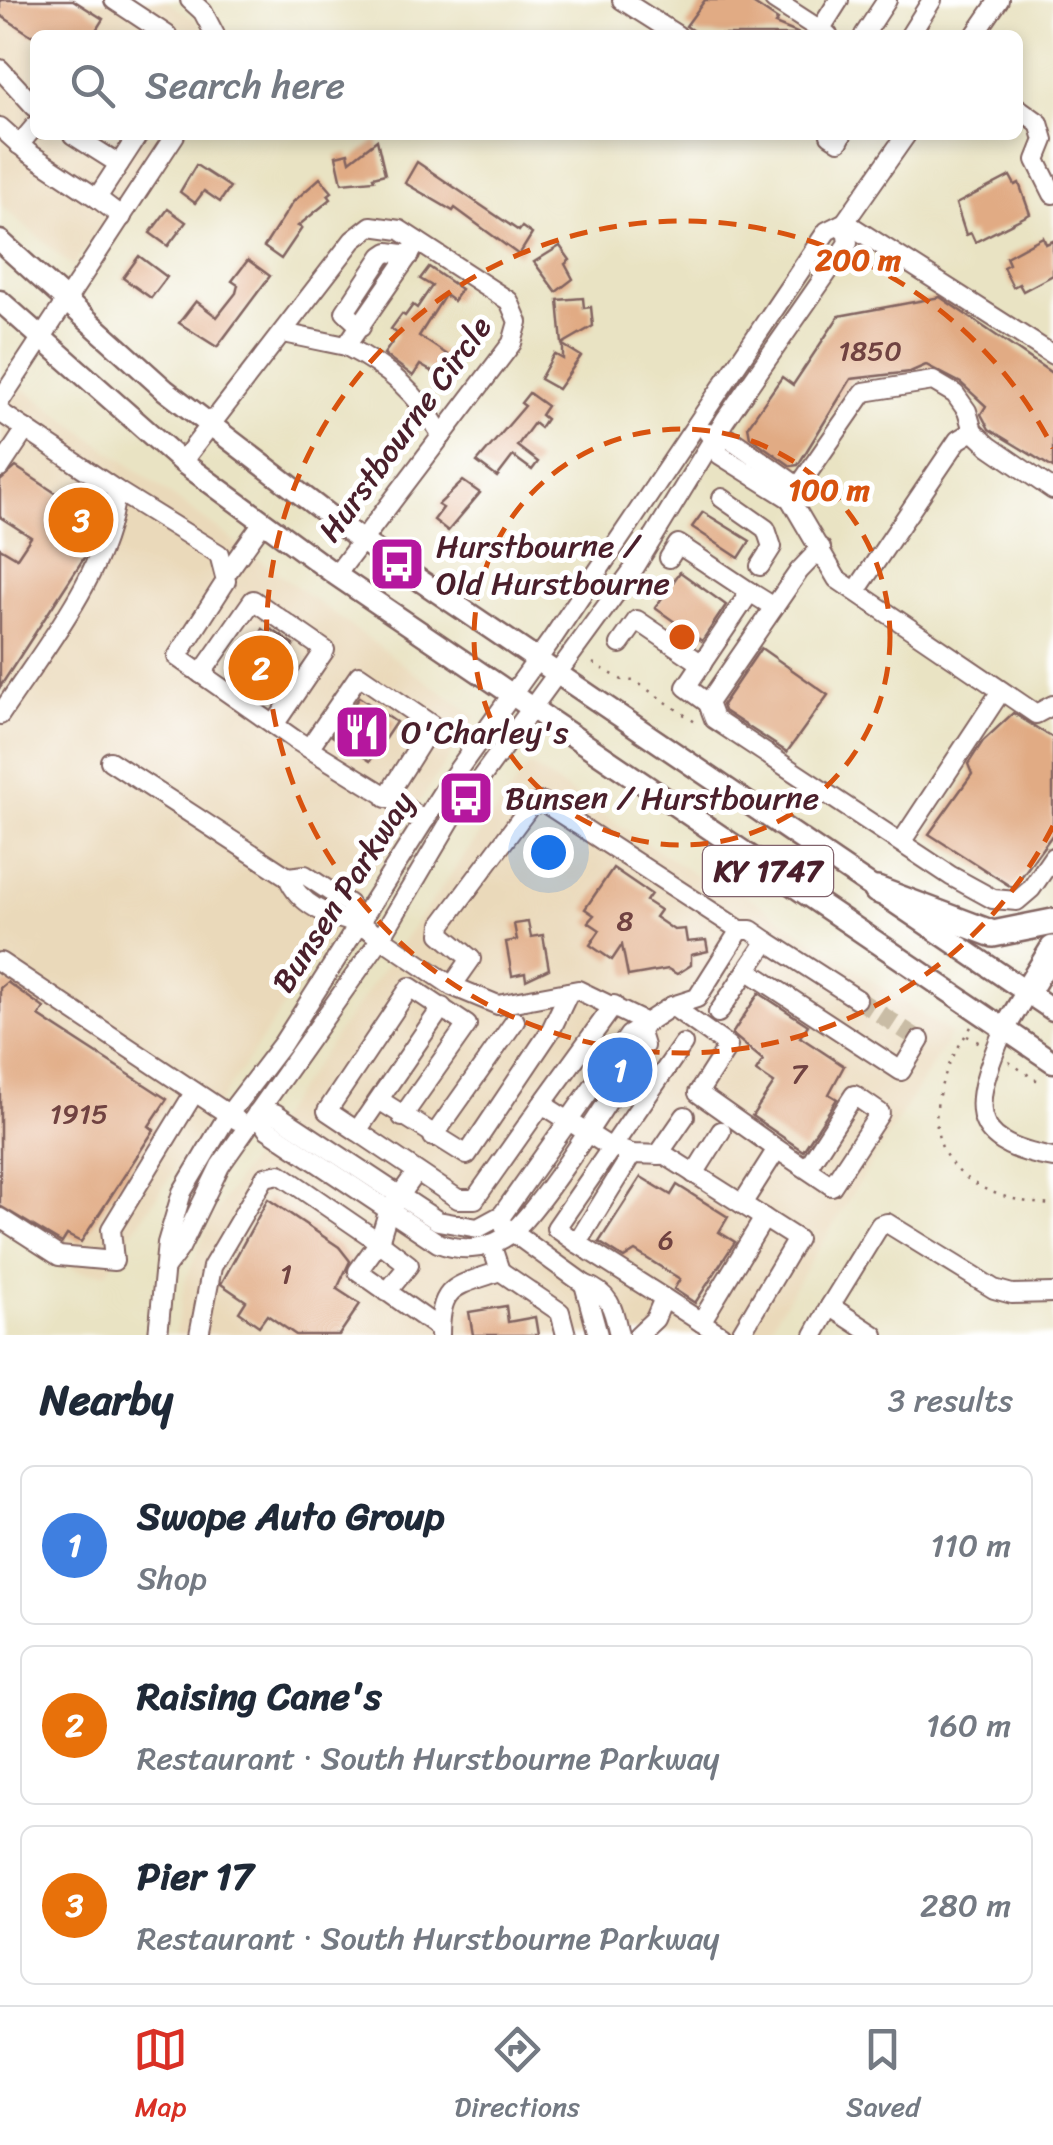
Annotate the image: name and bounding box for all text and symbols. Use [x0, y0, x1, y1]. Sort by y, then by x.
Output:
search box [30, 30, 1023, 140]
text: Search here [145, 52, 345, 119]
icon: search [65, 58, 120, 113]
text: 200 m [815, 233, 901, 287]
street label: Hurstbourne Circle [303, 303, 507, 555]
house number: 1850 [838, 326, 902, 375]
text: 100 m [788, 463, 870, 517]
pin: 3 [48, 482, 114, 558]
place label: Hurstbourne / Old Hurstbourne [436, 518, 670, 612]
bus stop icon: Hurstbourne / Old Hurstbourne [367, 534, 427, 594]
centre of rings [664, 619, 700, 655]
pin: 2 [228, 630, 294, 706]
restaurant icon: O'Charley's [332, 702, 392, 762]
place label: O'Charley's [401, 704, 569, 761]
bus stop icon: Bunsen / Hurstbourne [436, 768, 496, 828]
place label: Bunsen / Hurstbourne [505, 770, 819, 827]
street label: Bunsen Parkway [256, 779, 430, 1005]
your location [523, 827, 574, 878]
road number: KY 1747 [703, 846, 833, 896]
house number: 8 [617, 896, 634, 945]
pin: 1 [588, 1032, 652, 1108]
house number: 7 [791, 1049, 809, 1098]
house number: 1915 [50, 1089, 108, 1138]
house number: 6 [658, 1215, 674, 1264]
house number: 1 [280, 1249, 292, 1298]
text: Nearby [40, 1363, 173, 1437]
text: 3 results [888, 1372, 1013, 1429]
text: Swope Auto Group [137, 1483, 445, 1550]
text: 1 [68, 1517, 81, 1574]
text: 110 m [930, 1517, 1011, 1574]
text: Shop [137, 1550, 207, 1607]
text: Raising Cane's [137, 1663, 382, 1730]
text: 2 [65, 1697, 84, 1754]
text: 160 m [926, 1697, 1011, 1754]
text: Restaurant · South Hurstbourne Parkway [137, 1730, 719, 1787]
text: Pier 17 [137, 1843, 254, 1910]
text: 3 [66, 1877, 83, 1934]
text: 280 m [920, 1877, 1011, 1934]
text: Restaurant · South Hurstbourne Parkway [137, 1910, 719, 1967]
tab: Map [133, 2022, 188, 2131]
tab: Directions [454, 2022, 580, 2131]
tab: Saved [846, 2022, 920, 2131]

